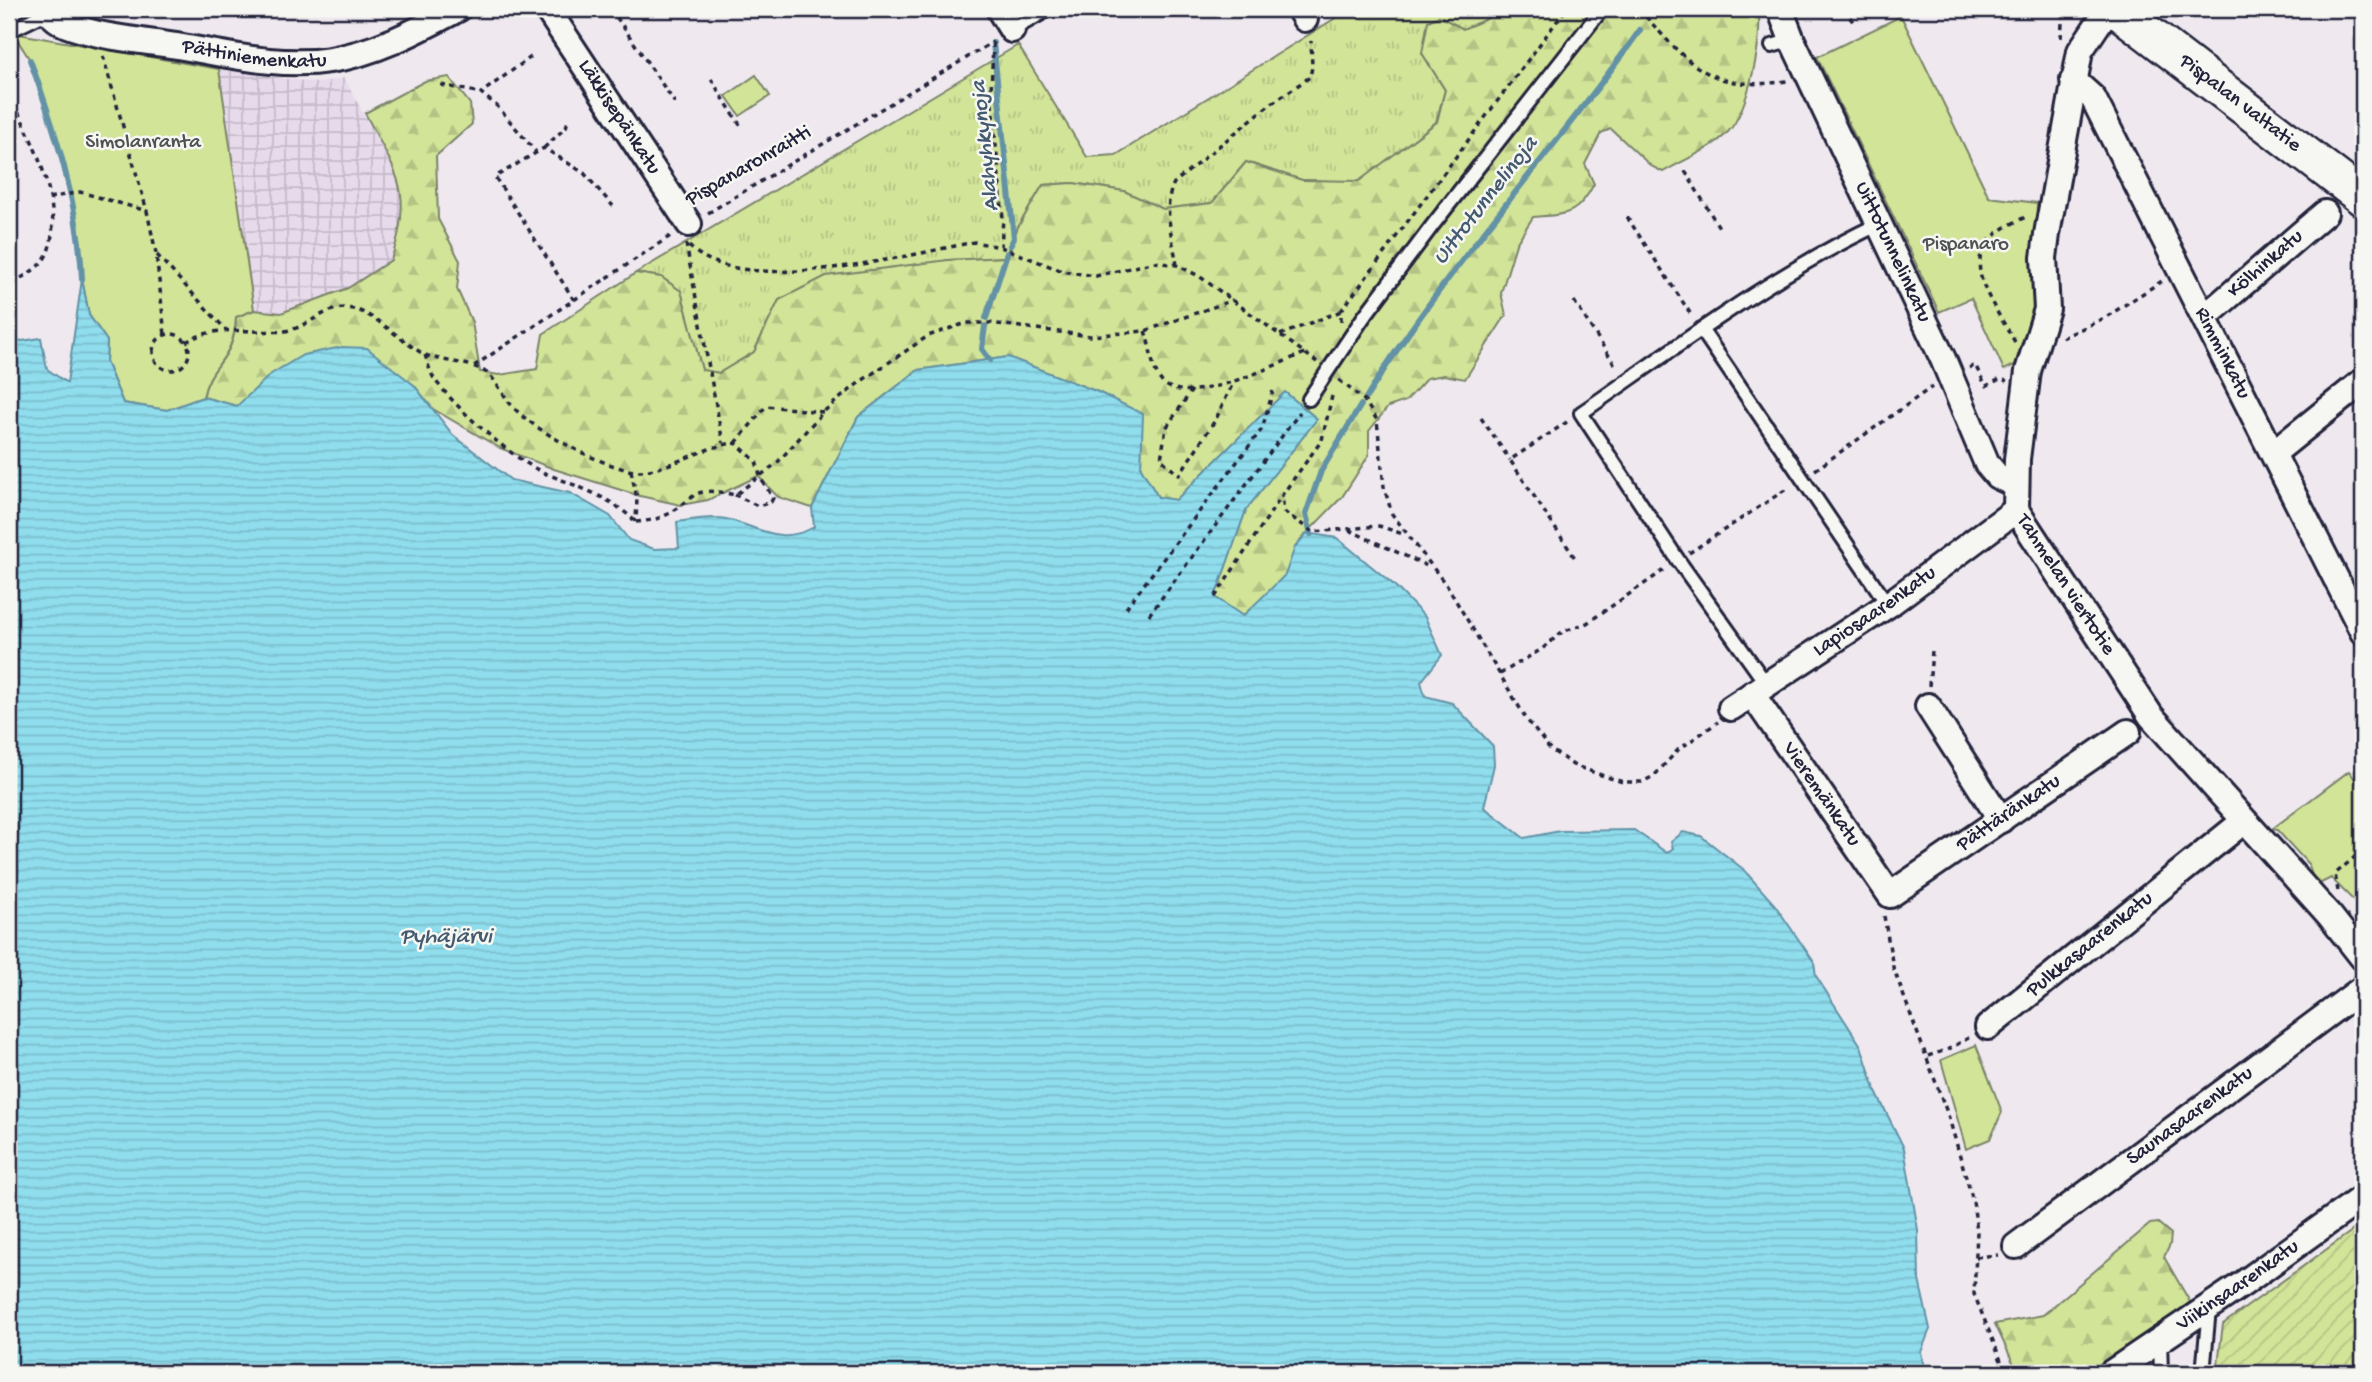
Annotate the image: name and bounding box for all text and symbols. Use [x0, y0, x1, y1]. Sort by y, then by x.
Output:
street label: Pättiniemenkatu [179, 34, 328, 75]
street label: Pispalan valtatie [2173, 49, 2307, 159]
street label: Läkkisepänkatu [572, 55, 666, 180]
water label: Alahyhkynoja [966, 78, 1006, 213]
street label: Pispanaronraitti [681, 121, 816, 214]
park label: Simolanranta [85, 131, 202, 156]
water label: Uittotunnelinoja [1428, 131, 1545, 270]
street label: Uittotunnelinkatu [1848, 178, 1936, 327]
street label: Kölhinkatu [2223, 225, 2309, 304]
park label: Pispanaro [1922, 233, 2009, 258]
street label: Rimminkatu [2188, 303, 2256, 403]
street label: Tahmelan viertotie [2009, 509, 2121, 661]
street label: Lapiosaarenkatu [1809, 561, 1942, 663]
street label: Vieremänkatu [1776, 737, 1866, 852]
street label: Pättäränkatu [1951, 769, 2066, 858]
street label: Pulkkasaarenkatu [2021, 886, 2159, 1004]
water label: Pyhäjärvi [400, 924, 495, 951]
street label: Saunasaarenkatu [2122, 1061, 2259, 1172]
street label: Viikinsaarenkatu [2171, 1235, 2304, 1338]

